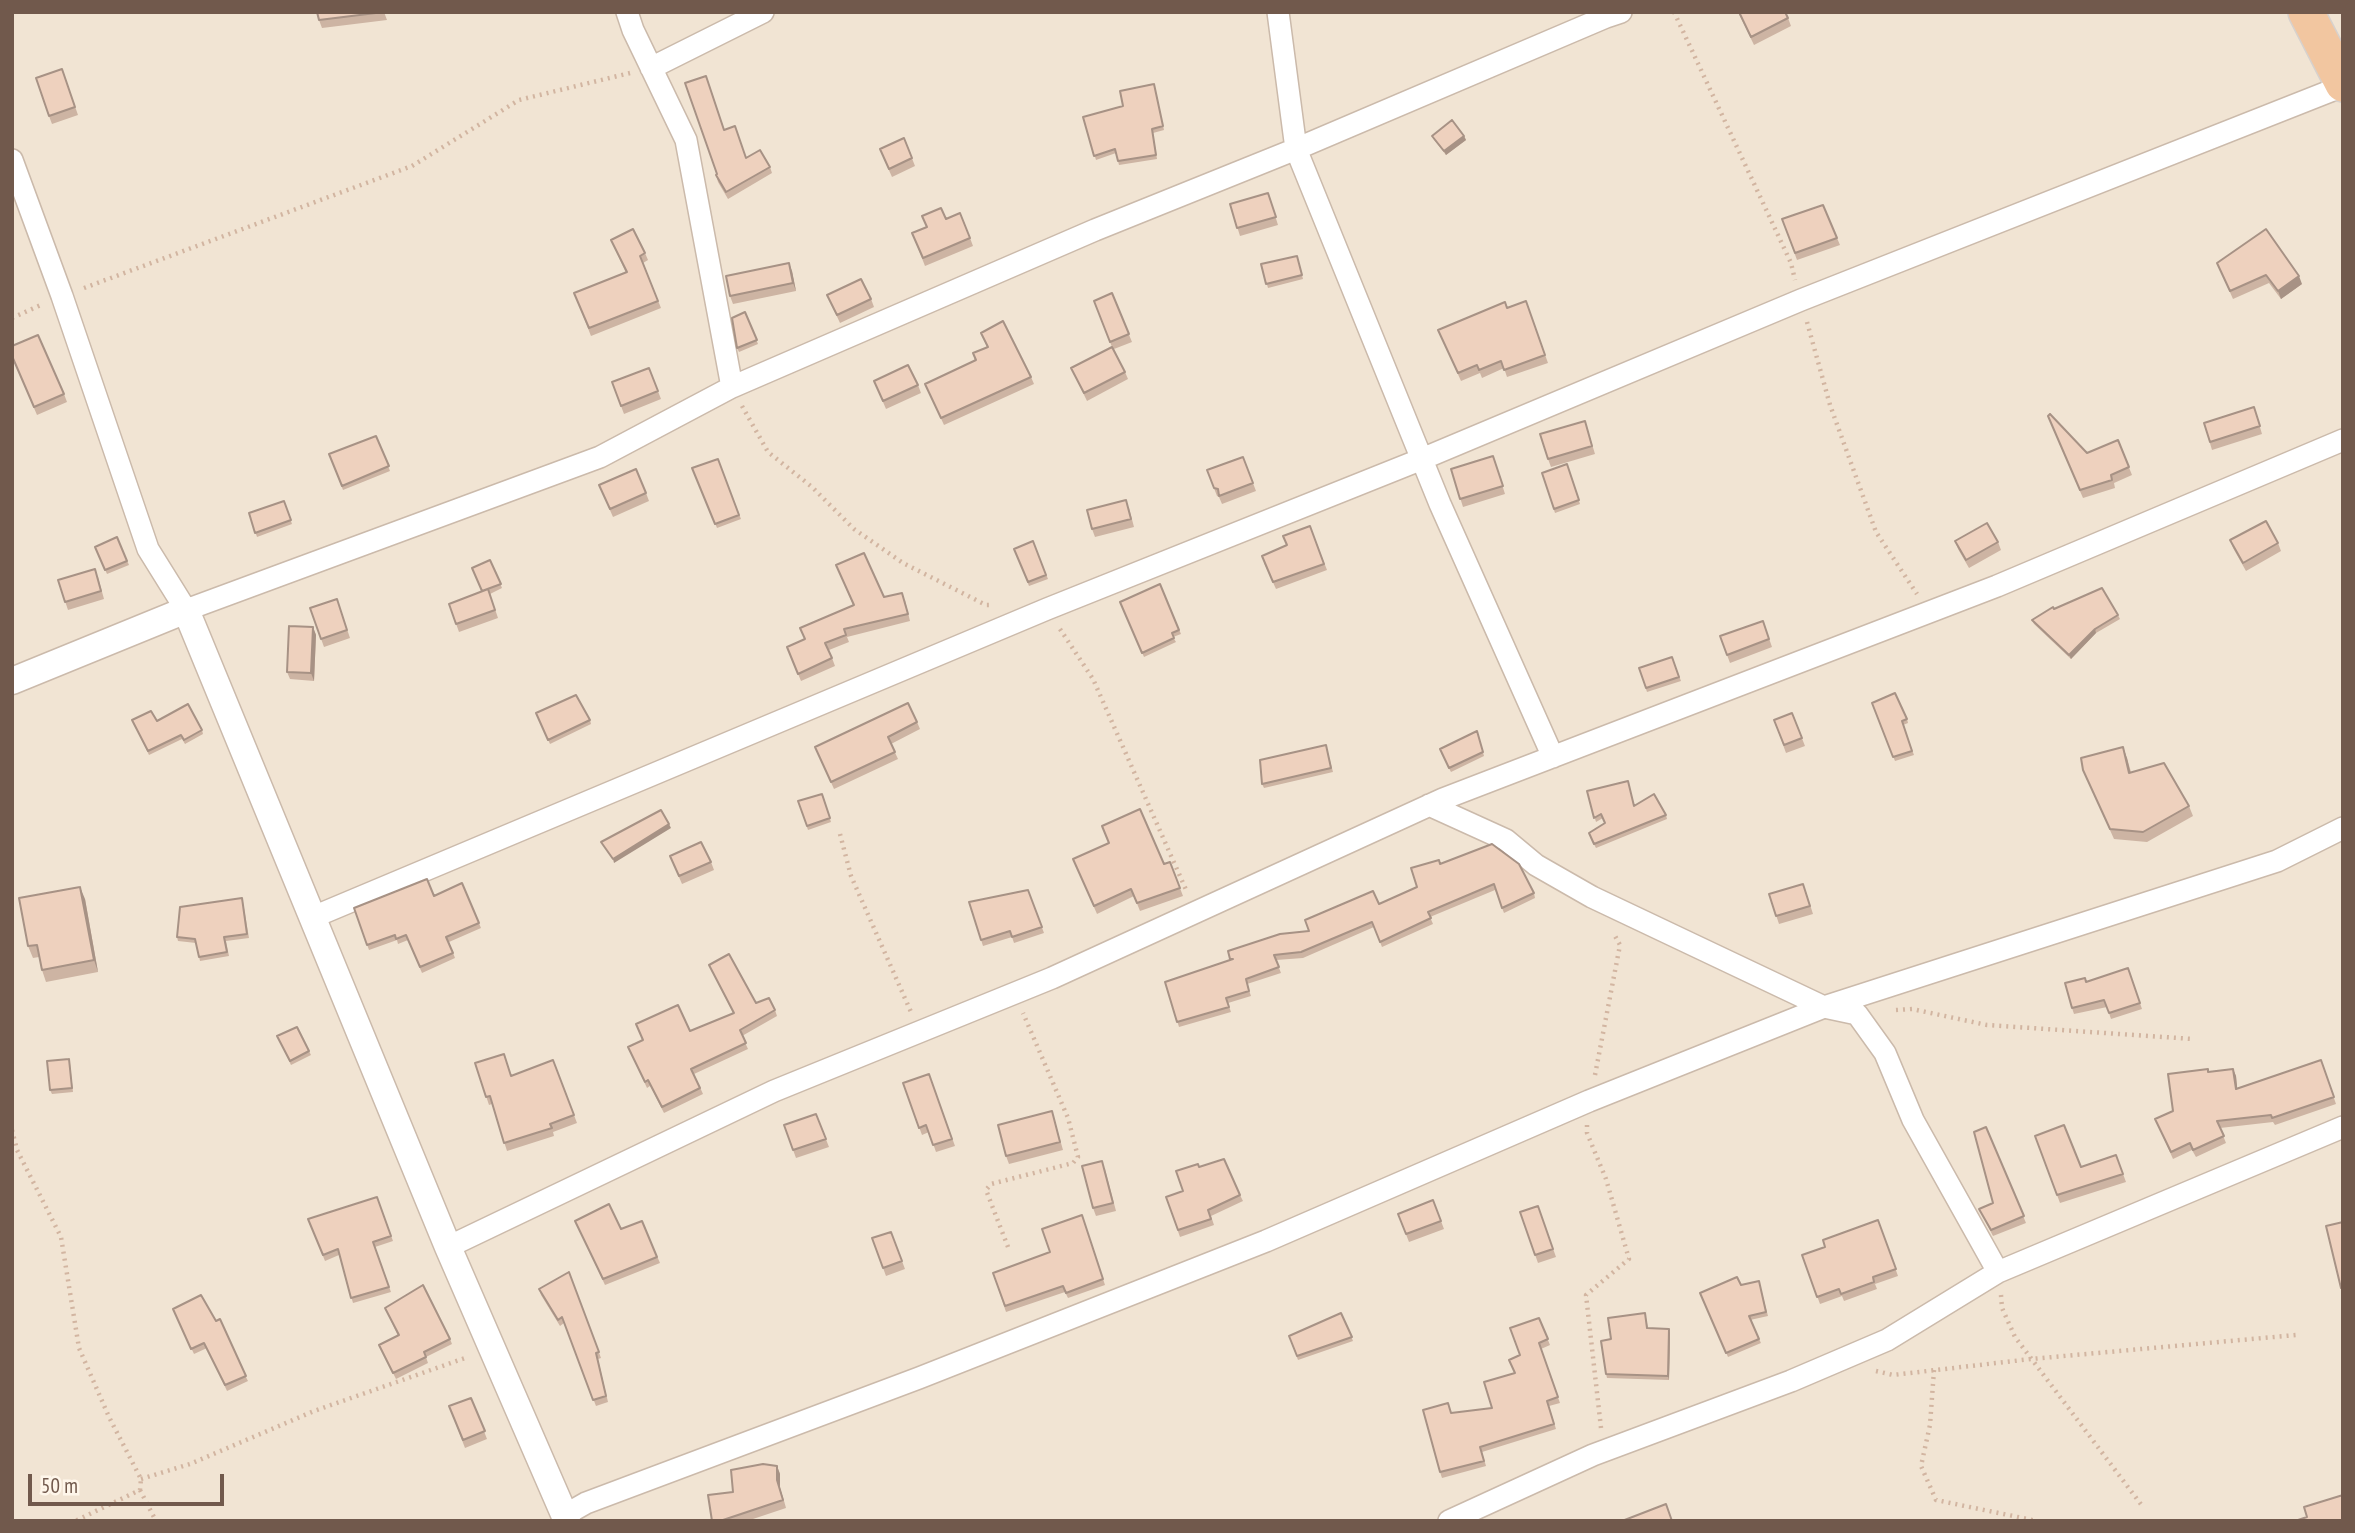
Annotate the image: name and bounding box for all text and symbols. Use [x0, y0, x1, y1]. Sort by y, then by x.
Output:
scale bar [32, 1460, 228, 1504]
text: 50 m [41, 1472, 78, 1499]

